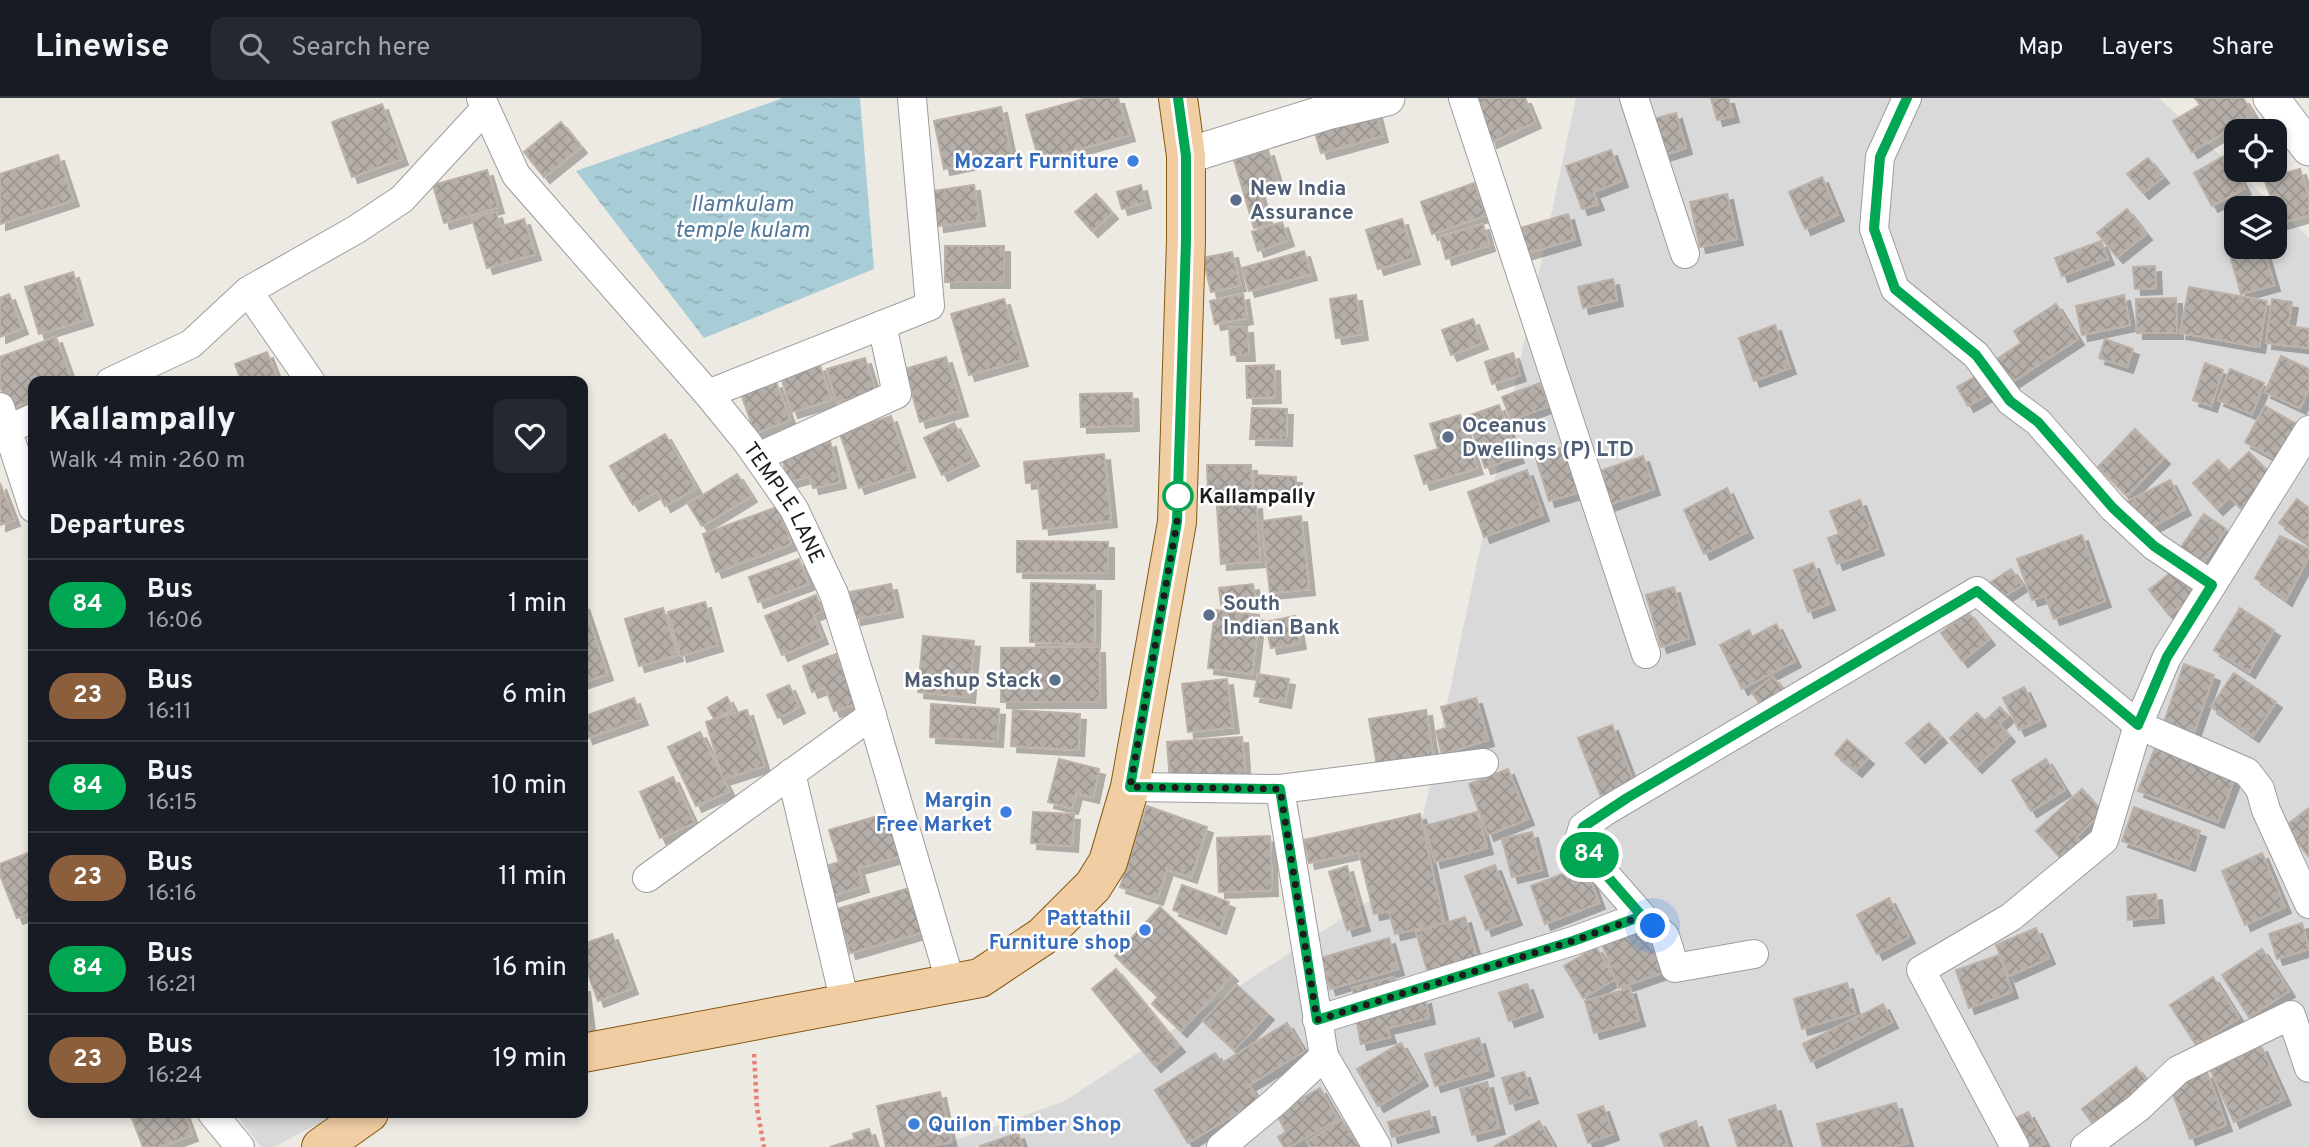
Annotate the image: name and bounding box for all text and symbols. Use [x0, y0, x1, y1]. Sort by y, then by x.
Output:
search box [211, 17, 701, 80]
text: Linewise [35, 27, 169, 69]
icon: search [235, 29, 273, 67]
text: Search here [291, 32, 430, 65]
text: Map [2018, 33, 2063, 63]
text: Layers [2101, 33, 2173, 63]
text: Share [2211, 33, 2274, 63]
map controls [2224, 119, 2287, 259]
button: locate [2224, 119, 2287, 182]
place label: Mozart Furniture [954, 149, 1119, 176]
marker: Mozart Furniture [1125, 153, 1141, 169]
place label: New India Assurance [1250, 176, 1354, 227]
water label: Ilamkulam temple kulam [675, 191, 810, 246]
marker: New India Assurance [1228, 192, 1244, 208]
button: layers [2224, 196, 2287, 259]
button: heart [493, 399, 567, 473]
text: Kallampally [49, 400, 236, 442]
place label: Oceanus Dwellings (P) LTD [1462, 413, 1634, 464]
marker: Oceanus Dwellings (P) LTD [1440, 429, 1456, 445]
street label: TEMPLE LANE [736, 437, 830, 568]
text: Walk · 4 min · 260 m [49, 447, 245, 476]
marker: Kallampally [1163, 481, 1193, 511]
place label: Kallampally [1199, 484, 1316, 511]
text: Departures [49, 510, 186, 543]
text: Bus [147, 574, 193, 607]
text: 1 min [508, 588, 567, 621]
text: 84 [72, 590, 103, 620]
place label: South Indian Bank [1223, 591, 1340, 642]
text: 16:06 [147, 607, 203, 636]
marker: South Indian Bank [1201, 607, 1217, 623]
text: Bus [147, 665, 193, 698]
place label: Mashup Stack [904, 668, 1041, 695]
marker: Mashup Stack [1047, 672, 1063, 688]
text: 6 min [502, 679, 567, 712]
text: 23 [73, 681, 102, 711]
text: 16:11 [147, 698, 192, 727]
text: Bus [147, 756, 193, 789]
text: 10 min [491, 770, 567, 803]
text: 84 [72, 772, 103, 802]
place label: Margin Free Market [876, 788, 992, 839]
text: 16:15 [147, 789, 197, 818]
marker: Margin Free Market [998, 804, 1014, 820]
line badge: 84 [1558, 832, 1620, 878]
text: 84 [1574, 840, 1604, 870]
text: Bus [147, 847, 193, 880]
text: 11 min [498, 861, 567, 894]
text: 23 [73, 863, 102, 893]
text: 16:16 [147, 880, 197, 909]
place label: Pattathil Furniture shop [989, 906, 1131, 957]
your location [1635, 908, 1670, 943]
marker: Pattathil Furniture shop [1137, 922, 1153, 938]
text: Bus [147, 938, 193, 971]
text: 16 min [492, 952, 567, 985]
text: 84 [72, 954, 103, 984]
text: 16:21 [147, 971, 197, 1000]
text: Bus [147, 1029, 193, 1062]
text: 19 min [492, 1043, 567, 1076]
text: 23 [73, 1045, 102, 1075]
text: 16:24 [147, 1062, 203, 1091]
place label: Quilon Timber Shop [928, 1112, 1121, 1139]
marker: Quilon Timber Shop [906, 1116, 922, 1132]

